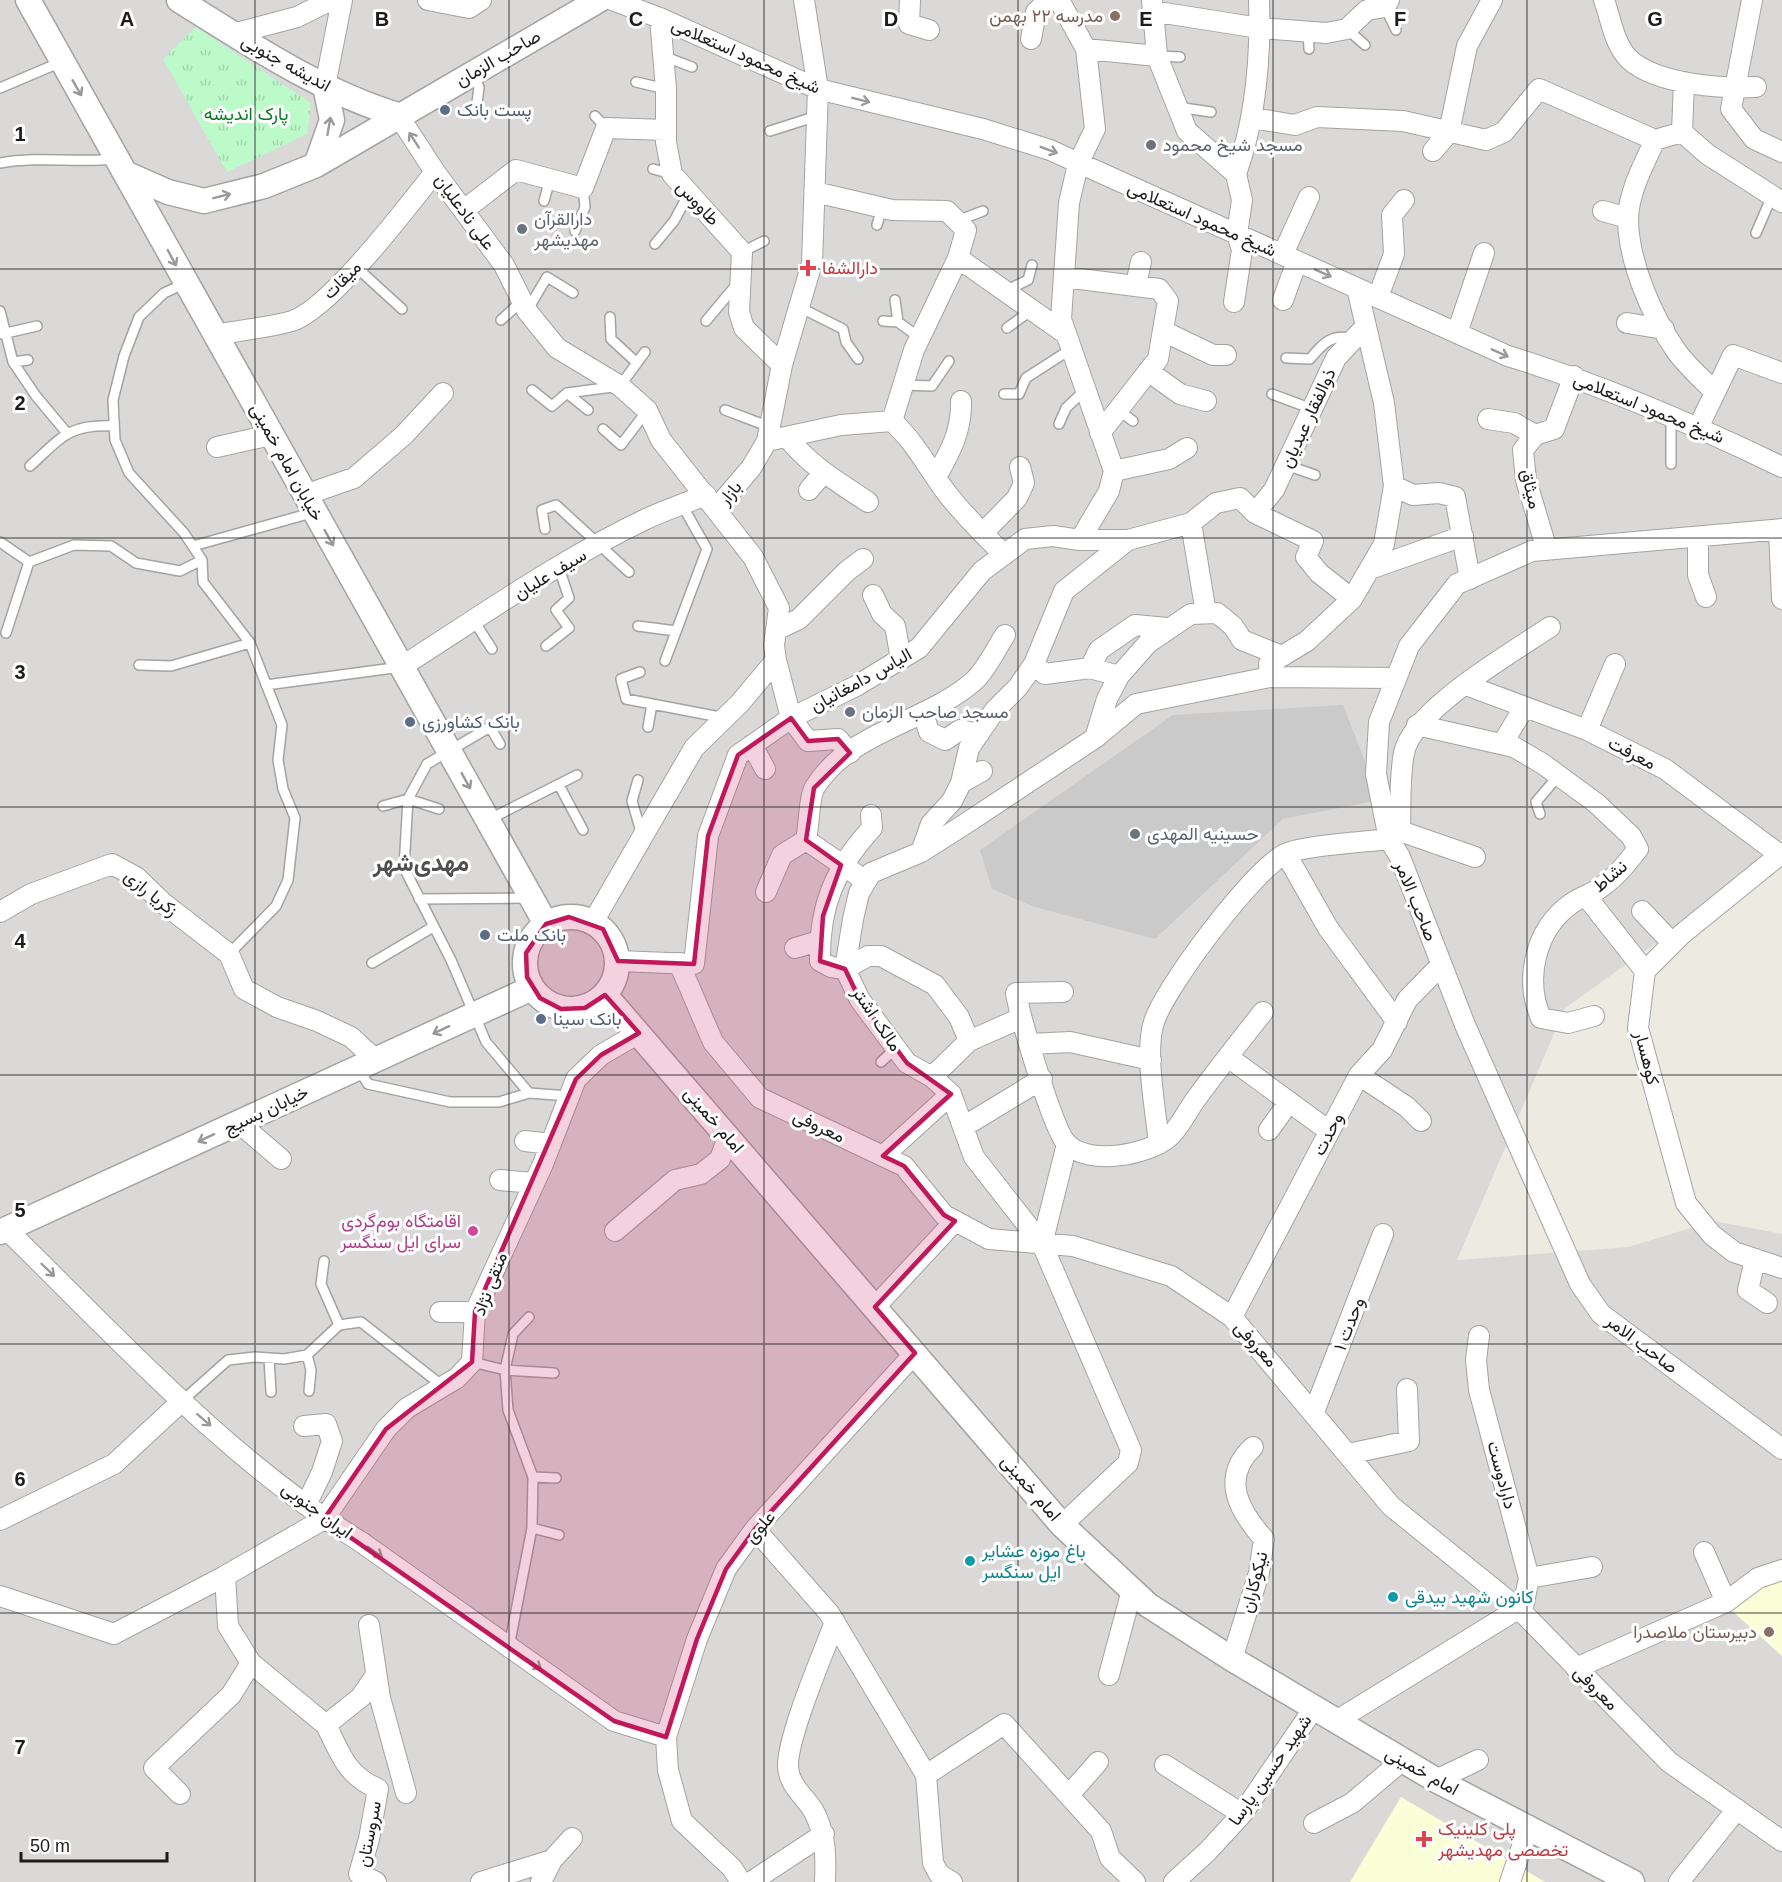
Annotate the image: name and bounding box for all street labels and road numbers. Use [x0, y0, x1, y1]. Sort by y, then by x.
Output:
street label: شیخ محمود استعلامی [668, 14, 823, 100]
street label: صاحب الزمان [452, 26, 545, 91]
street label: اندیشه جنوبی [237, 30, 334, 97]
street label: علی نادعلیان [430, 170, 499, 254]
street label: طاووس [672, 177, 724, 230]
street label: شیخ محمود استعلامی [1124, 177, 1279, 263]
street label: میقات [319, 257, 365, 303]
street label: ذوالفقار عبدیان [1276, 365, 1341, 471]
street label: شیخ محمود استعلامی [1570, 369, 1727, 449]
street label: خیابان امام خمینی [245, 400, 328, 525]
street label: میثاق [1517, 467, 1545, 511]
street label: بازار [714, 477, 747, 511]
street label: سیف علیان [510, 545, 590, 603]
street label: الیاس دامغانیان [807, 644, 916, 717]
street label: معرفت [1604, 733, 1659, 774]
street label: نشاط [1589, 856, 1631, 896]
street label: صاحب الامر [1390, 857, 1441, 944]
street label: زکریا رازی [120, 865, 182, 921]
street label: مالک اشتر [847, 982, 906, 1056]
street label: کوهسار [1629, 1028, 1663, 1087]
street label: خیابان بسیج [221, 1082, 312, 1140]
street label: امام خمینی [678, 1083, 748, 1158]
street label: معروفی [790, 1105, 848, 1147]
street label: وحدت [1309, 1109, 1348, 1159]
street label: متقی نژاد [469, 1249, 512, 1319]
street label: وحدت ۱ [1330, 1294, 1369, 1354]
street label: صاحب الامر [1601, 1310, 1682, 1378]
street label: معروفی [1230, 1317, 1282, 1372]
street label: دارادوست [1482, 1439, 1521, 1511]
street label: امام خمینی [995, 1451, 1065, 1526]
street label: ایران جنوبی [277, 1478, 356, 1543]
street label: علوی [741, 1507, 780, 1548]
street label: نیکوکاران [1236, 1549, 1273, 1615]
street label: معروفی [1569, 1662, 1622, 1715]
street label: شهید حسین پارسا [1224, 1711, 1317, 1830]
street label: امام خمینی [1381, 1743, 1462, 1801]
street label: سروستان [353, 1799, 386, 1869]

